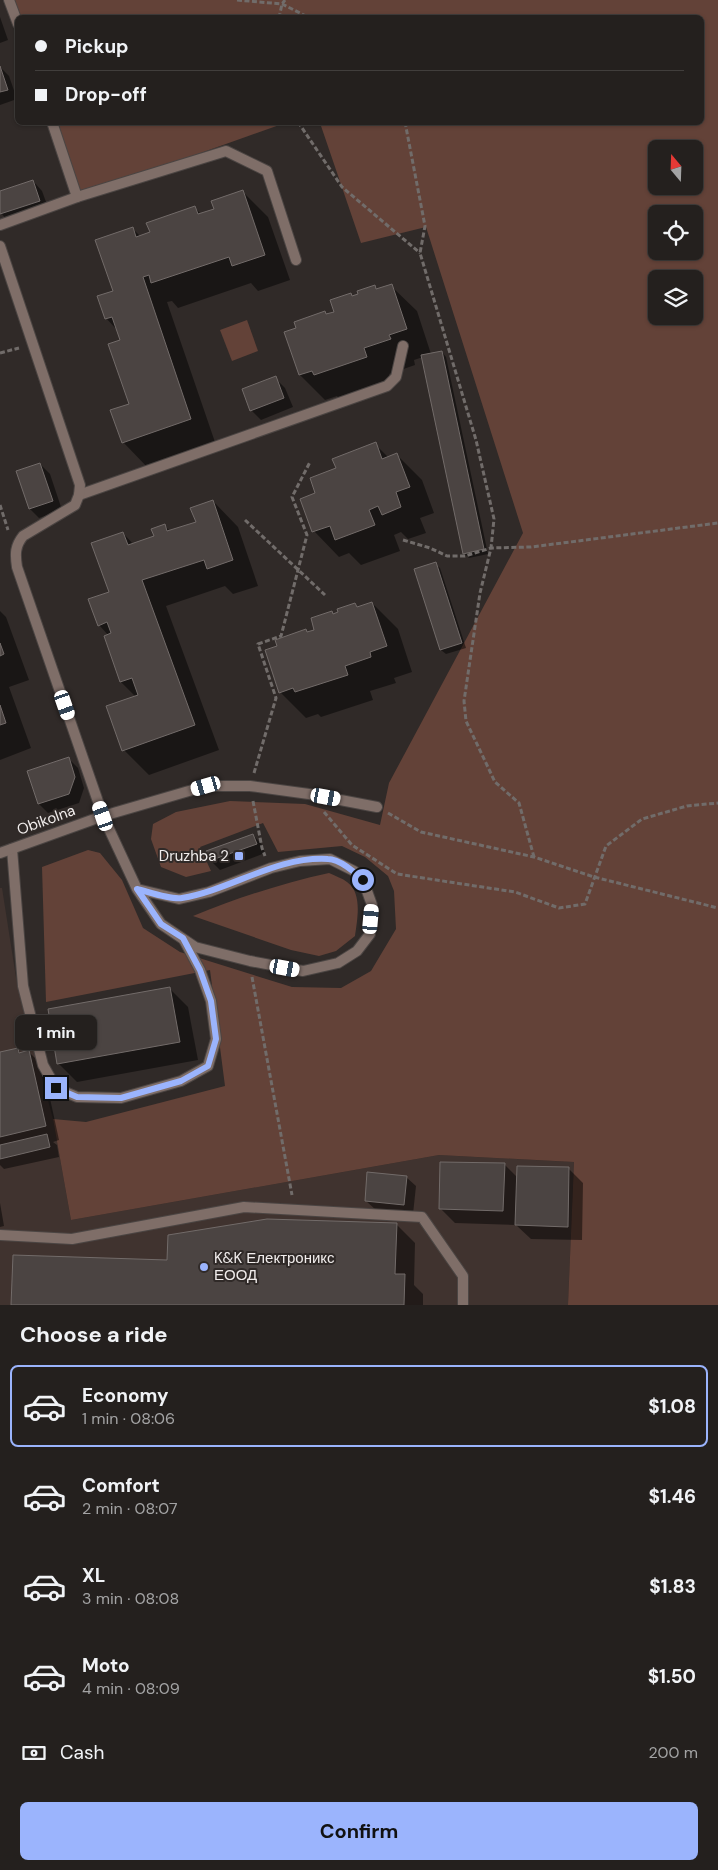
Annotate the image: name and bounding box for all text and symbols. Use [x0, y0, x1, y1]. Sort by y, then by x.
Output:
text: Pickup [65, 34, 129, 59]
text: Drop-off [65, 82, 147, 107]
north arrow [648, 140, 702, 195]
map controls [648, 140, 703, 325]
button: locate [648, 205, 703, 260]
button: layers [648, 270, 703, 325]
car [53, 688, 76, 722]
car [189, 775, 222, 797]
car [309, 787, 342, 807]
car [91, 799, 114, 833]
street label: Obikolna [14, 800, 78, 840]
place label: Druzhba 2 [159, 846, 229, 866]
marker: Druzhba 2 [233, 850, 245, 862]
route start [352, 869, 374, 891]
car [362, 903, 379, 935]
car [268, 958, 301, 978]
callout: 1 min [15, 1016, 97, 1050]
text: 1 min [37, 1022, 75, 1043]
route end [45, 1077, 67, 1099]
place label: K&K Електроникс ЕООД [214, 1248, 335, 1285]
marker: K&K Електроникс ЕООД [198, 1261, 210, 1273]
text: Choose a ride [20, 1320, 168, 1349]
text: Economy [82, 1383, 169, 1408]
icon: car [22, 1384, 67, 1429]
text: $1.08 [648, 1394, 696, 1419]
text: 1 min · 08:06 [82, 1408, 175, 1429]
text: Comfort [82, 1473, 160, 1498]
icon: car [22, 1474, 67, 1519]
text: $1.46 [648, 1484, 696, 1509]
text: 2 min · 08:07 [82, 1498, 178, 1519]
text: XL [82, 1563, 105, 1588]
icon: car [22, 1564, 67, 1609]
text: $1.83 [649, 1574, 696, 1599]
text: 3 min · 08:08 [82, 1588, 179, 1609]
text: Moto [82, 1653, 130, 1678]
icon: car [22, 1654, 67, 1699]
text: $1.50 [648, 1664, 696, 1689]
text: 4 min · 08:09 [82, 1678, 180, 1699]
icon: cash [20, 1739, 48, 1767]
text: Cash [60, 1740, 104, 1765]
text: 200 m [649, 1742, 698, 1763]
button: Confirm [20, 1802, 698, 1860]

